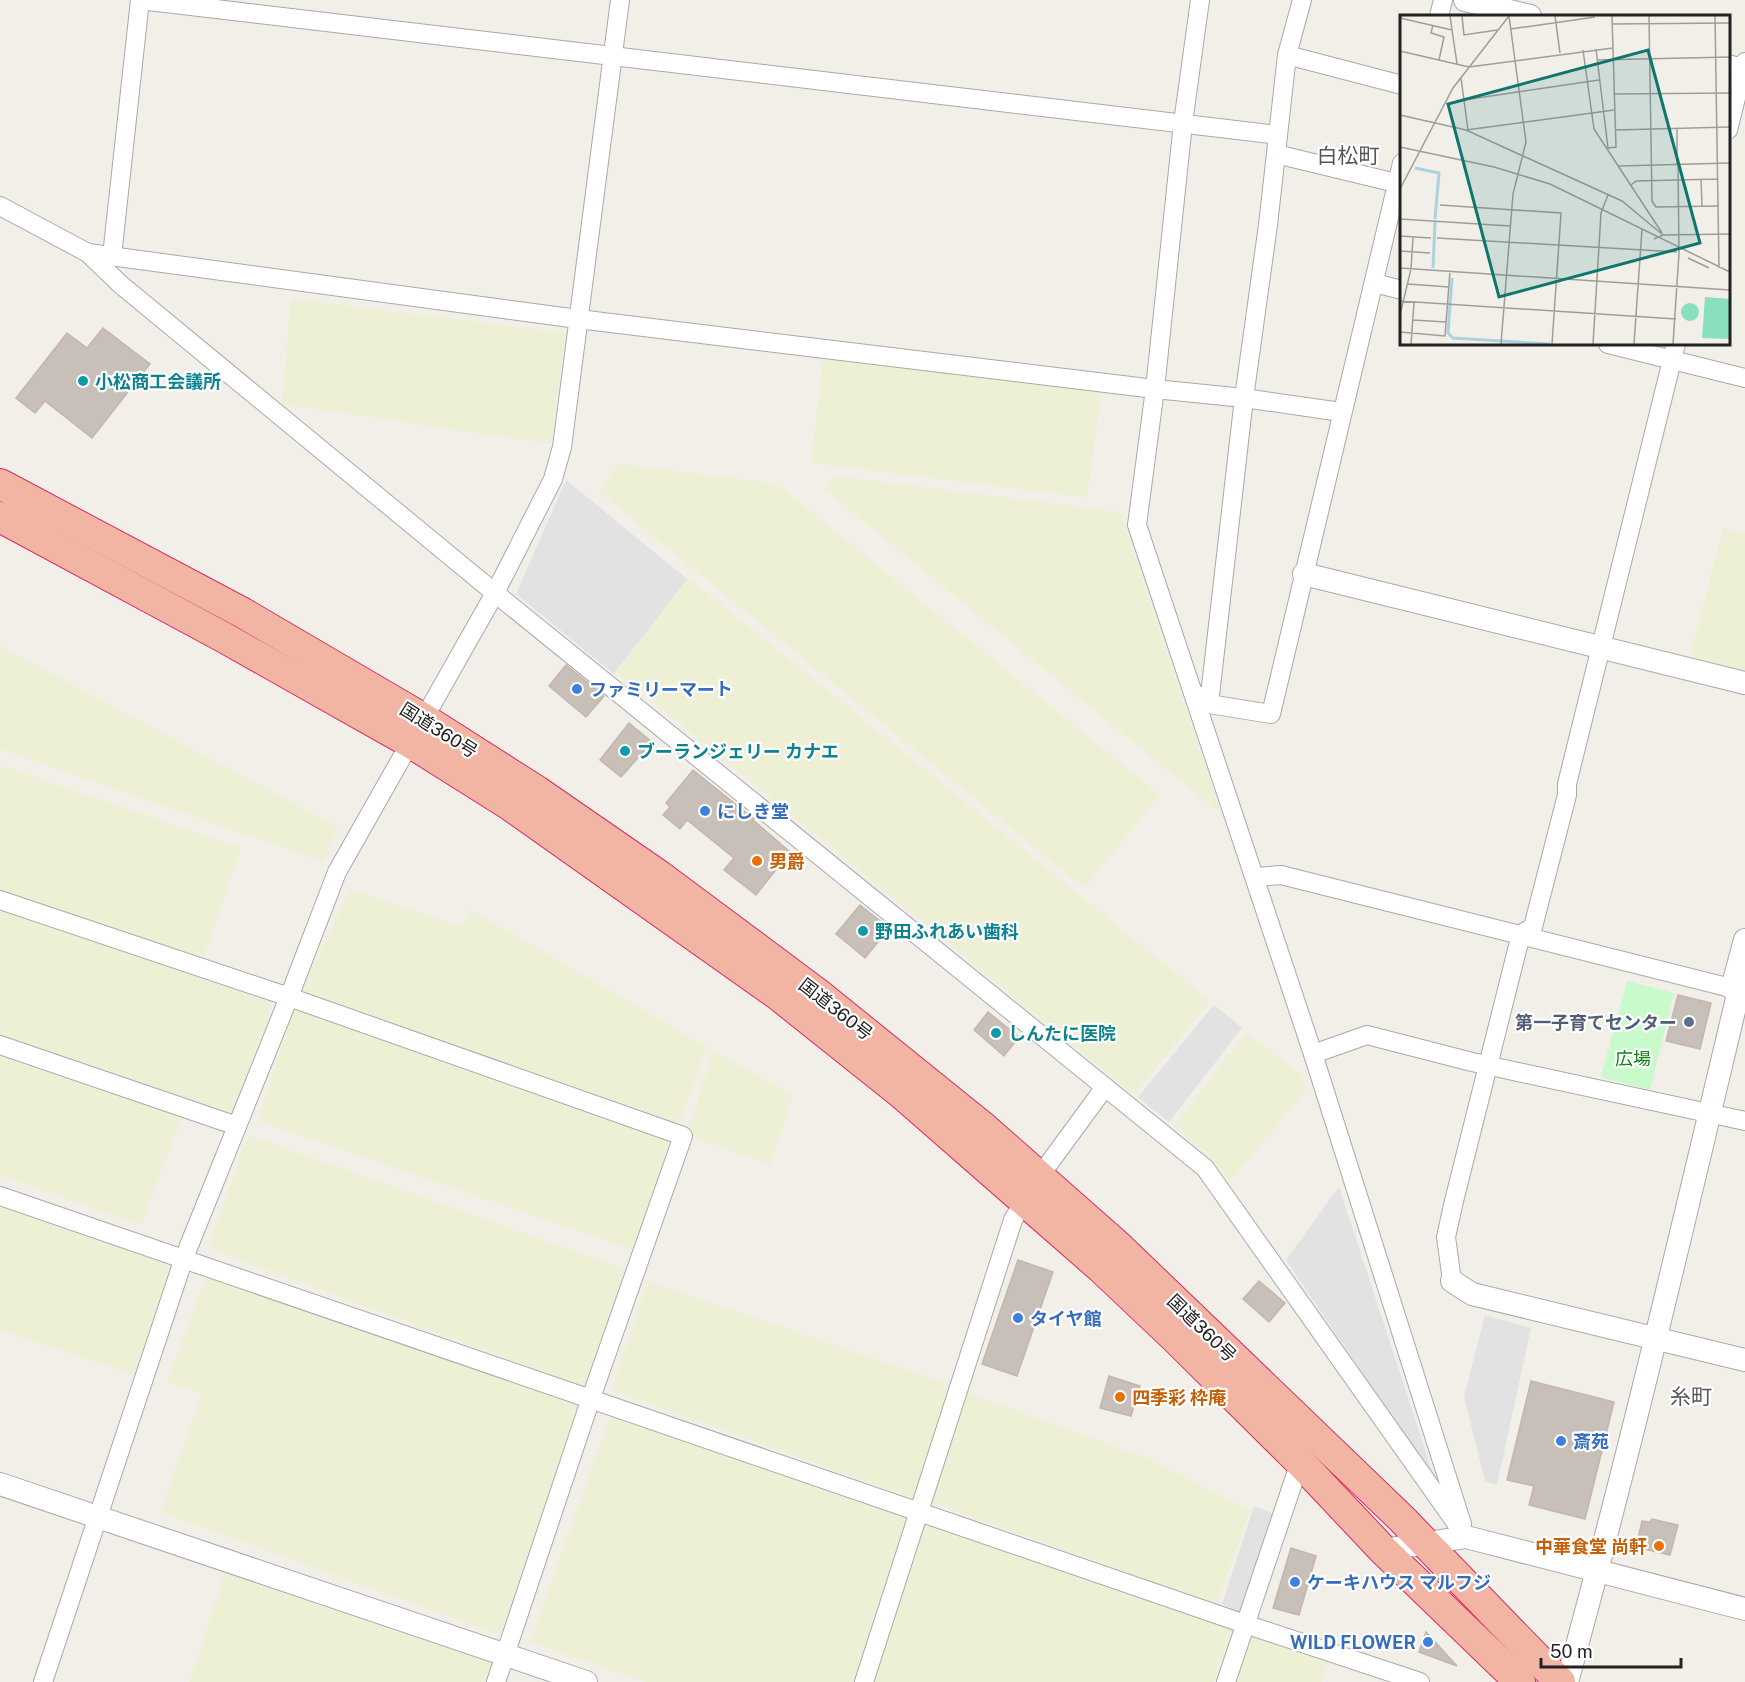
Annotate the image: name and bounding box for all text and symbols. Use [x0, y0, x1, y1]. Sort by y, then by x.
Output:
inset map [1400, 15, 1730, 345]
district label: 白松町 [1317, 143, 1380, 168]
place label: 小松商工会議所 [95, 371, 221, 392]
marker: 小松商工会議所 [76, 374, 90, 388]
place label: ファミリーマート [589, 679, 733, 700]
marker: ファミリーマート [570, 682, 584, 696]
street label: 国道360号 [396, 698, 482, 762]
place label: ブーランジェリー カナエ [637, 741, 839, 762]
marker: ブーランジェリー カナエ [618, 744, 632, 758]
place label: にしき堂 [717, 801, 789, 822]
marker: にしき堂 [698, 804, 712, 818]
place label: 男爵 [769, 851, 805, 872]
marker: 男爵 [750, 854, 764, 868]
place label: 野田ふれあい歯科 [875, 921, 1019, 942]
marker: 野田ふれあい歯科 [856, 924, 870, 938]
street label: 国道360号 [795, 974, 877, 1044]
place label: 第一子育てセンター [1515, 1012, 1677, 1033]
marker: 第一子育てセンター [1682, 1015, 1696, 1029]
place label: しんたに医院 [1008, 1023, 1116, 1044]
marker: しんたに医院 [989, 1026, 1003, 1040]
park label: 広場 [1615, 1048, 1651, 1069]
street label: 国道360号 [1163, 1290, 1241, 1366]
place label: タイヤ館 [1030, 1308, 1101, 1329]
marker: タイヤ館 [1011, 1311, 1025, 1325]
district label: 糸町 [1670, 1384, 1712, 1409]
place label: 四季彩 枠庵 [1132, 1387, 1226, 1408]
marker: 四季彩 枠庵 [1113, 1390, 1127, 1404]
place label: 斎苑 [1573, 1431, 1609, 1452]
marker: 斎苑 [1554, 1434, 1568, 1448]
place label: 中華食堂 尚軒 [1535, 1536, 1647, 1557]
marker: 中華食堂 尚軒 [1652, 1539, 1666, 1553]
place label: ケーキハウス マルフジ [1307, 1572, 1491, 1593]
marker: ケーキハウス マルフジ [1288, 1575, 1302, 1589]
scale bar [1541, 1631, 1680, 1669]
place label: WILD FLOWER [1290, 1632, 1416, 1653]
marker: WILD FLOWER [1421, 1635, 1435, 1649]
text: 50 m [1550, 1641, 1593, 1662]

